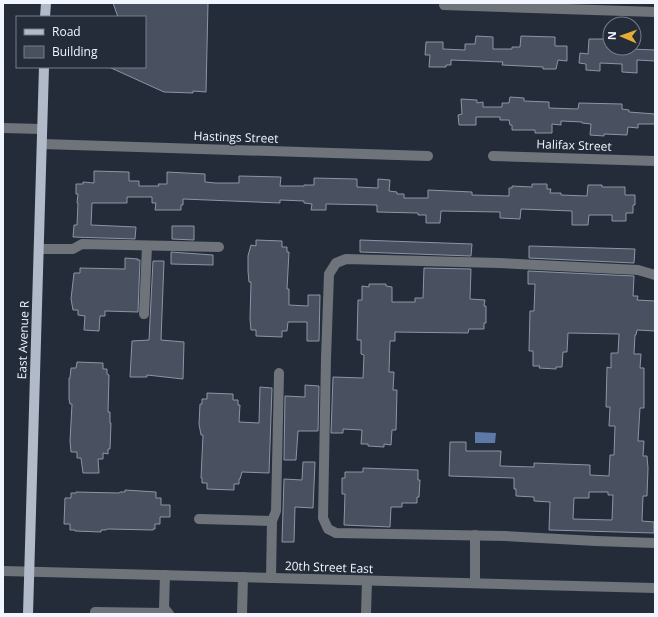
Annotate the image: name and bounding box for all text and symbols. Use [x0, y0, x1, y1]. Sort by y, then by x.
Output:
legend [16, 16, 146, 68]
north arrow [602, 16, 642, 56]
text: Road [52, 23, 81, 40]
text: N [604, 31, 619, 40]
text: Building [52, 43, 98, 60]
street label: Hastings Street [193, 127, 279, 147]
street label: Halifax Street [536, 135, 612, 155]
street label: East Avenue R [13, 300, 33, 380]
street label: 20th Street East [285, 557, 373, 577]

